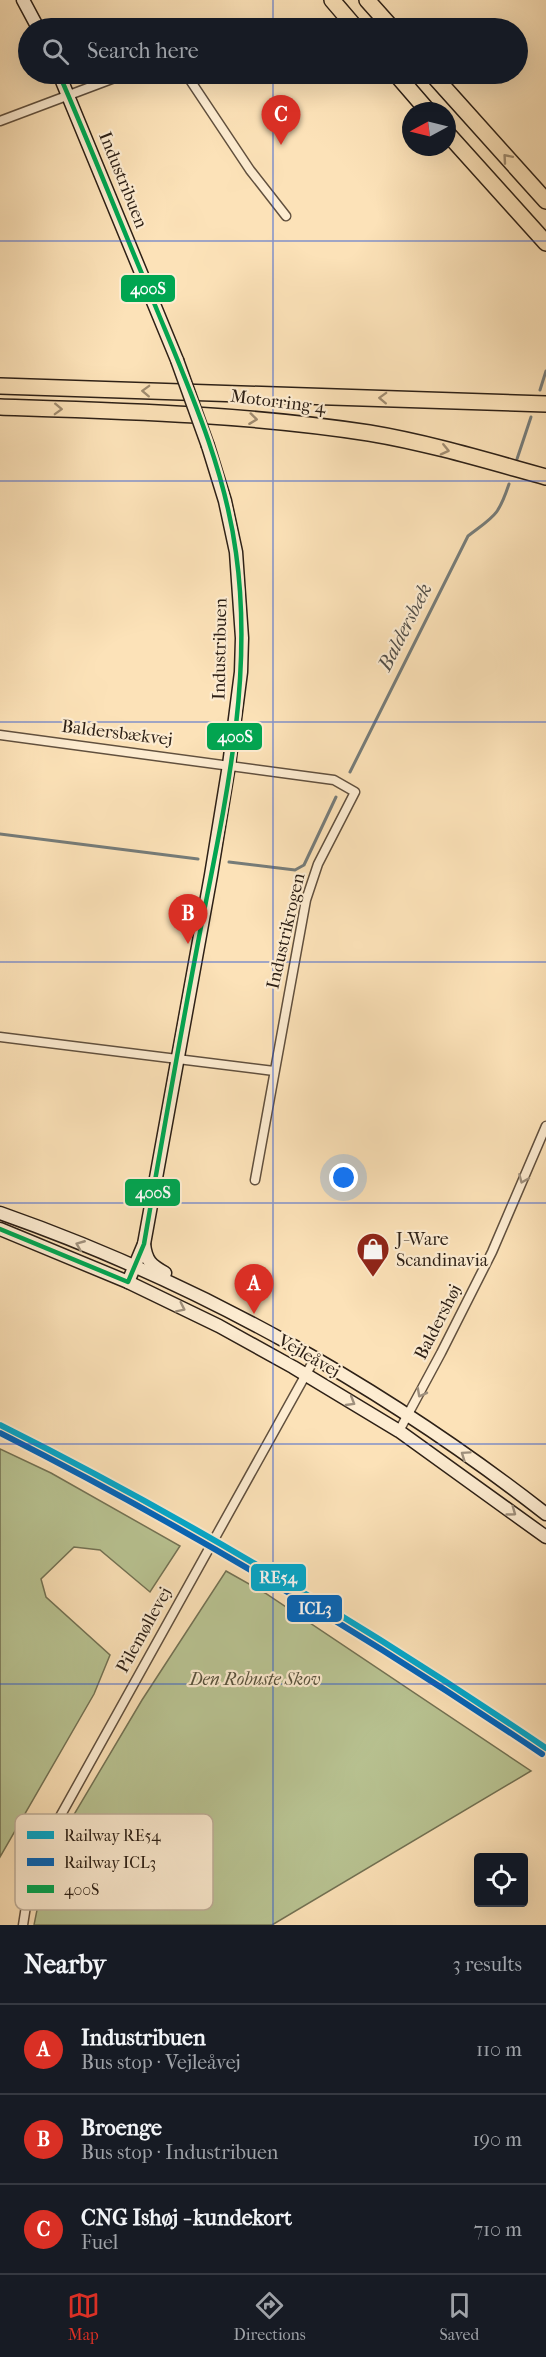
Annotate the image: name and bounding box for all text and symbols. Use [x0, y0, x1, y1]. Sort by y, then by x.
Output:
search box [18, 18, 528, 84]
icon: search [39, 35, 72, 68]
text: Search here [87, 38, 199, 64]
pin: C [262, 96, 300, 145]
north arrow [402, 102, 456, 156]
street label: Industribuen [94, 129, 152, 232]
one-way arrow [503, 154, 514, 165]
line badge: 400S [120, 274, 176, 303]
text: 400S [129, 279, 166, 299]
one-way arrow [141, 385, 150, 398]
street label: Motorring 4 [229, 386, 327, 418]
one-way arrow [378, 392, 387, 405]
one-way arrow [54, 402, 63, 415]
one-way arrow [249, 412, 258, 424]
one-way arrow [440, 443, 450, 456]
water label: Baldersbæk [373, 580, 437, 675]
street label: Industribuen [209, 597, 231, 700]
street label: Baldersbækvej [60, 716, 174, 750]
line badge: 400S [206, 722, 263, 751]
text: 400S [216, 727, 253, 747]
street label: Industrikrogen [262, 870, 310, 991]
pin: B [168, 894, 207, 944]
your location [329, 1163, 358, 1192]
one-way arrow [518, 1173, 530, 1184]
line badge: 400S [124, 1178, 181, 1207]
text: 400S [134, 1183, 171, 1203]
place label: J-Ware Scandinavia [394, 1229, 489, 1271]
shop icon: J-Ware Scandinavia [355, 1231, 391, 1278]
one-way arrow [76, 1240, 87, 1252]
pin: A [234, 1264, 274, 1314]
street label: Baldershøj [410, 1281, 466, 1363]
one-way arrow [175, 1300, 186, 1312]
street label: Vejleåvej [273, 1329, 344, 1382]
one-way arrow [416, 1387, 428, 1398]
one-way arrow [345, 1395, 355, 1407]
one-way arrow [461, 1451, 472, 1462]
one-way arrow [506, 1505, 517, 1516]
line badge: RE54 [250, 1563, 307, 1592]
text: RE54 [259, 1568, 298, 1588]
street label: Pilemøllevej [112, 1584, 176, 1676]
line badge: ICL3 [286, 1594, 343, 1623]
text: ICL3 [298, 1599, 332, 1619]
park label: Den Robuste Skov [188, 1669, 321, 1690]
legend [15, 1814, 213, 1910]
text: Railway RE54 [64, 1826, 161, 1845]
text: Railway ICL3 [64, 1853, 156, 1872]
map controls [474, 1853, 528, 1907]
button: locate [474, 1853, 528, 1907]
text: 400S [64, 1880, 99, 1899]
text: Nearby [24, 1949, 106, 1980]
text: 3 results [453, 1953, 522, 1976]
text: Industribuen [81, 2025, 206, 2051]
text: A [37, 2038, 50, 2061]
text: 110 m [476, 2038, 522, 2061]
text: Bus stop · Vejleåvej [81, 2051, 241, 2074]
text: Broenge [81, 2115, 162, 2141]
text: B [37, 2128, 50, 2151]
text: 190 m [472, 2128, 522, 2151]
text: Bus stop · Industribuen [81, 2141, 278, 2164]
text: CNG Ishøj - kundekort [81, 2205, 292, 2231]
text: C [37, 2218, 50, 2241]
text: 710 m [473, 2218, 522, 2241]
text: Fuel [81, 2231, 118, 2254]
tab: Map [67, 2289, 100, 2344]
tab: Directions [234, 2289, 306, 2344]
tab: Saved [439, 2289, 479, 2344]

